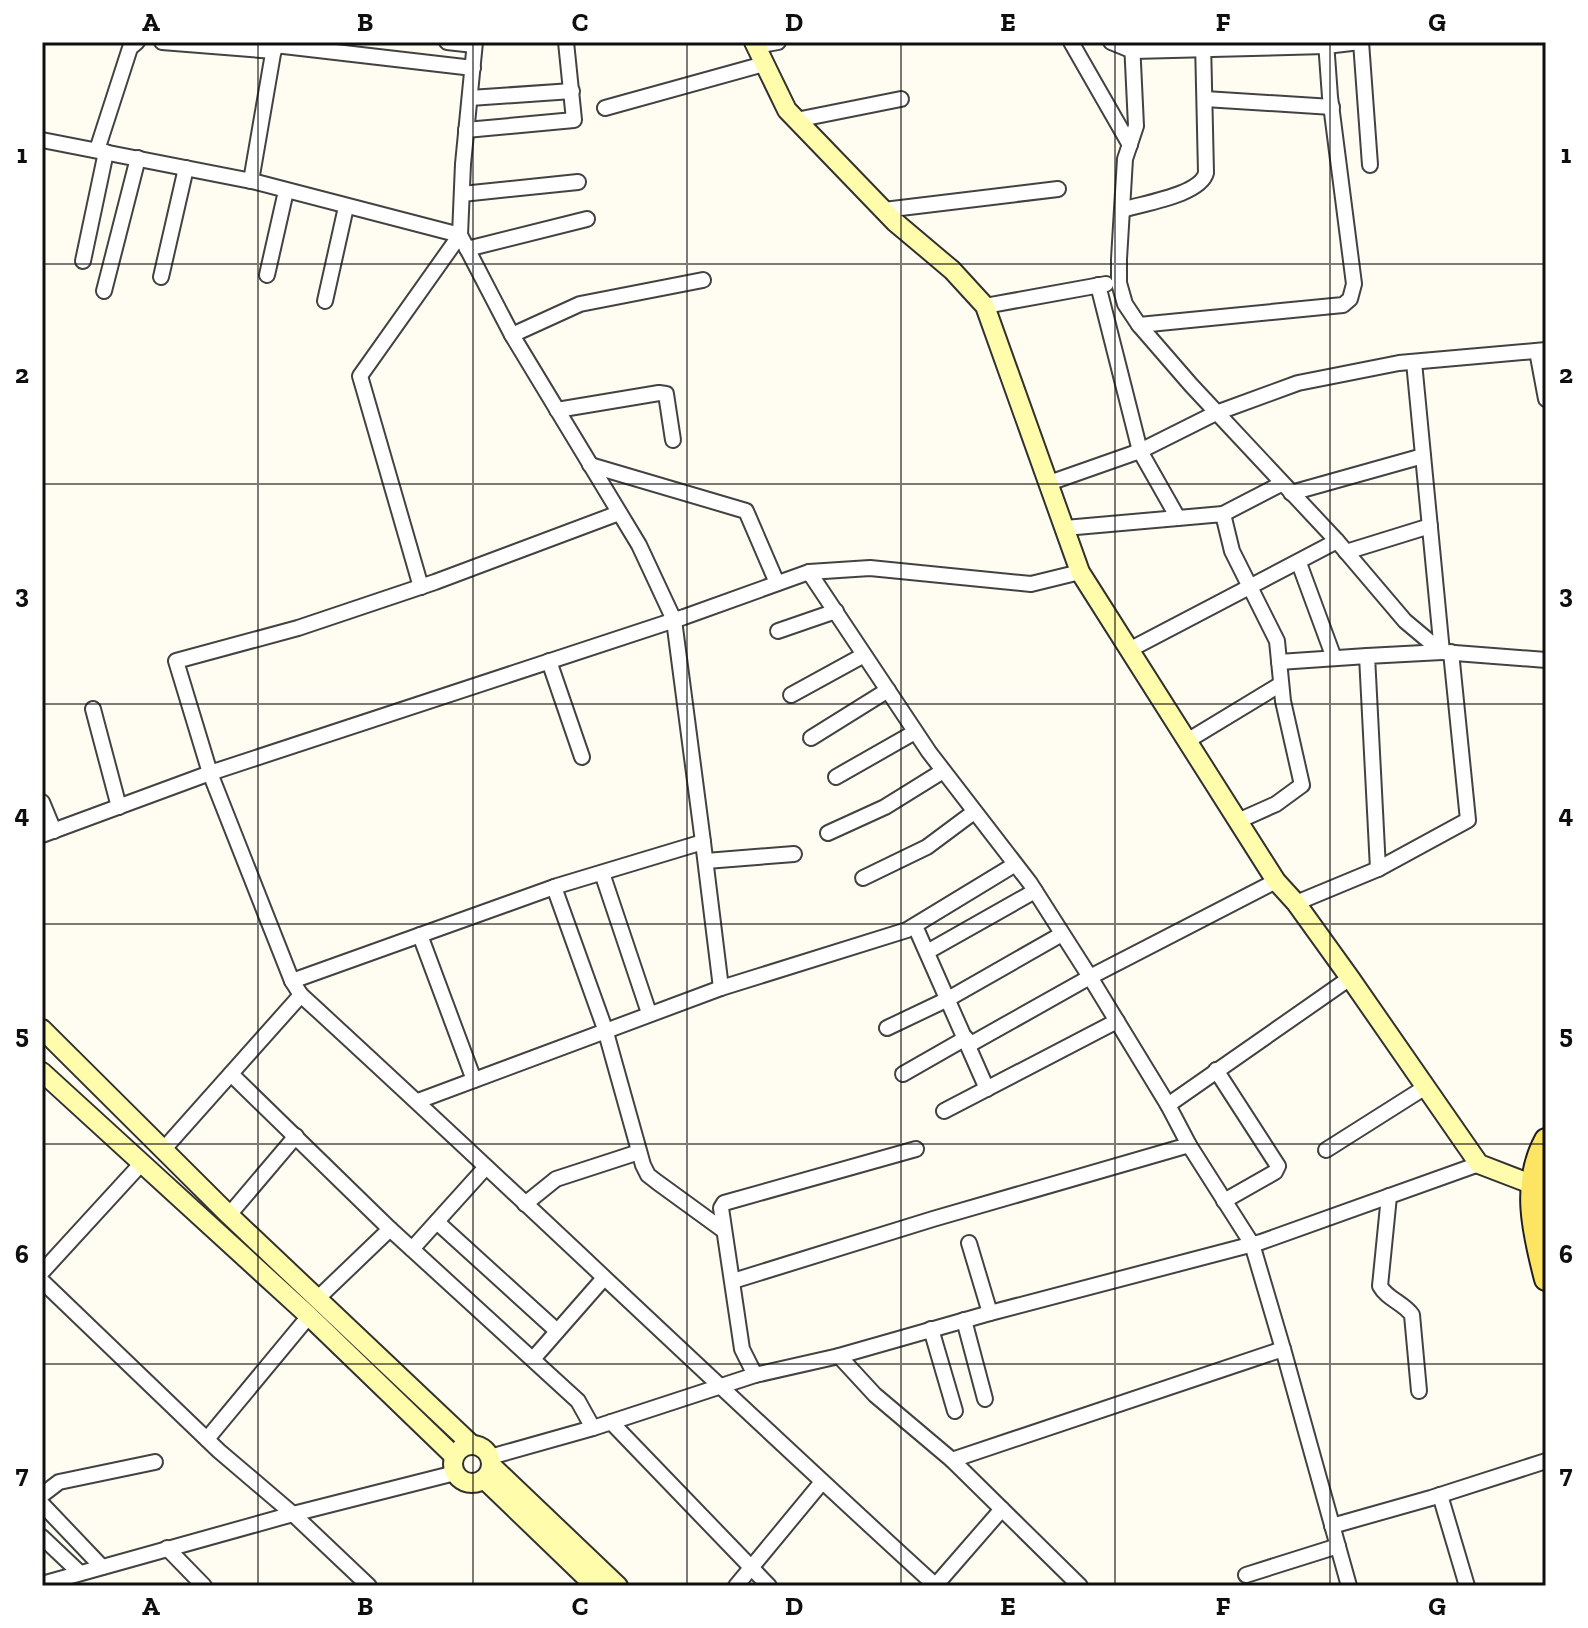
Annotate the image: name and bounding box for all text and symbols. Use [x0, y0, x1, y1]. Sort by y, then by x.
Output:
text: A [142, 6, 160, 38]
text: B [357, 6, 373, 38]
text: C [572, 6, 588, 38]
text: D [785, 6, 803, 38]
text: E [1000, 6, 1016, 38]
text: F [1216, 6, 1231, 38]
text: G [1428, 6, 1446, 38]
text: 1 [17, 138, 28, 170]
text: 1 [1561, 138, 1572, 170]
text: 2 [15, 358, 29, 390]
text: 2 [1559, 358, 1573, 390]
text: 3 [15, 578, 29, 610]
text: 3 [1559, 578, 1573, 610]
text: 4 [15, 798, 30, 830]
text: 4 [1559, 798, 1574, 830]
text: 5 [15, 1018, 29, 1050]
text: 5 [1559, 1018, 1573, 1050]
text: 6 [15, 1238, 29, 1270]
text: 6 [1559, 1238, 1573, 1270]
text: 7 [16, 1458, 29, 1490]
text: 7 [1560, 1458, 1573, 1490]
text: A [142, 1590, 160, 1622]
text: B [357, 1590, 373, 1622]
text: C [572, 1590, 588, 1622]
text: D [785, 1590, 803, 1622]
text: E [1000, 1590, 1016, 1622]
text: F [1216, 1590, 1231, 1622]
text: G [1428, 1590, 1446, 1622]

